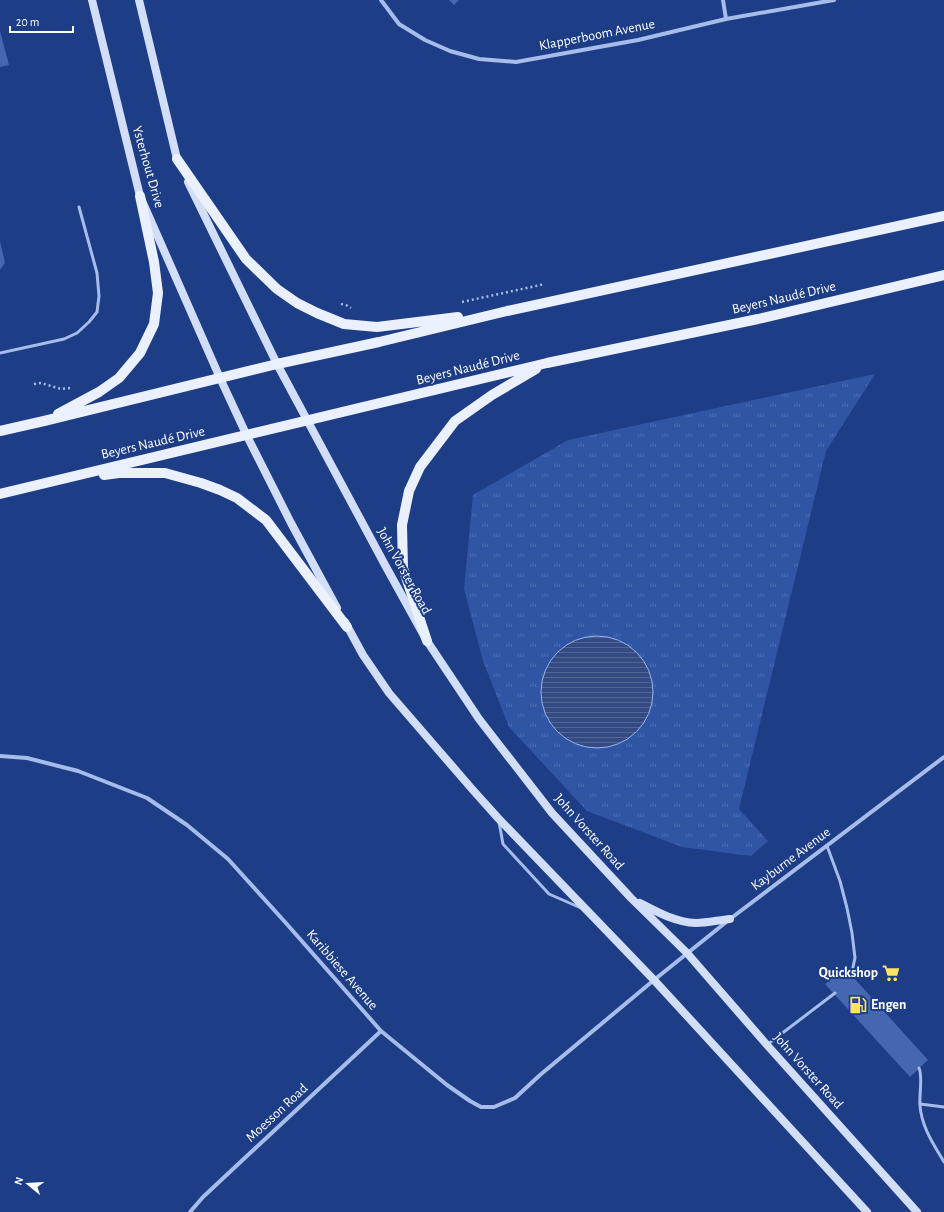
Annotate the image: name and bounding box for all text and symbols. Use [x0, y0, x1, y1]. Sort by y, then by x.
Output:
scale bar [10, 8, 73, 34]
text: 20 m [16, 16, 39, 28]
street label: Klapperboom Avenue [538, 17, 656, 53]
street label: Ysterhout Drive [130, 125, 166, 209]
street label: Beyers Naudé Drive [731, 279, 837, 317]
street label: Beyers Naudé Drive [415, 348, 521, 388]
street label: Beyers Naudé Drive [100, 424, 206, 462]
street label: John Vorster Road [374, 525, 434, 617]
street label: John Vorster Road [551, 791, 627, 873]
street label: Kayburne Avenue [749, 825, 833, 893]
street label: Karibbiese Avenue [304, 927, 380, 1013]
supermarket icon: Quickshop [881, 963, 901, 983]
place label: Quickshop [819, 966, 878, 980]
fuel station icon: Engen [848, 995, 868, 1015]
place label: Engen [871, 998, 906, 1012]
street label: John Vorster Road [770, 1030, 846, 1112]
street label: Moesson Road [243, 1081, 311, 1145]
north arrow [8, 1164, 48, 1204]
text: N [13, 1176, 25, 1186]

